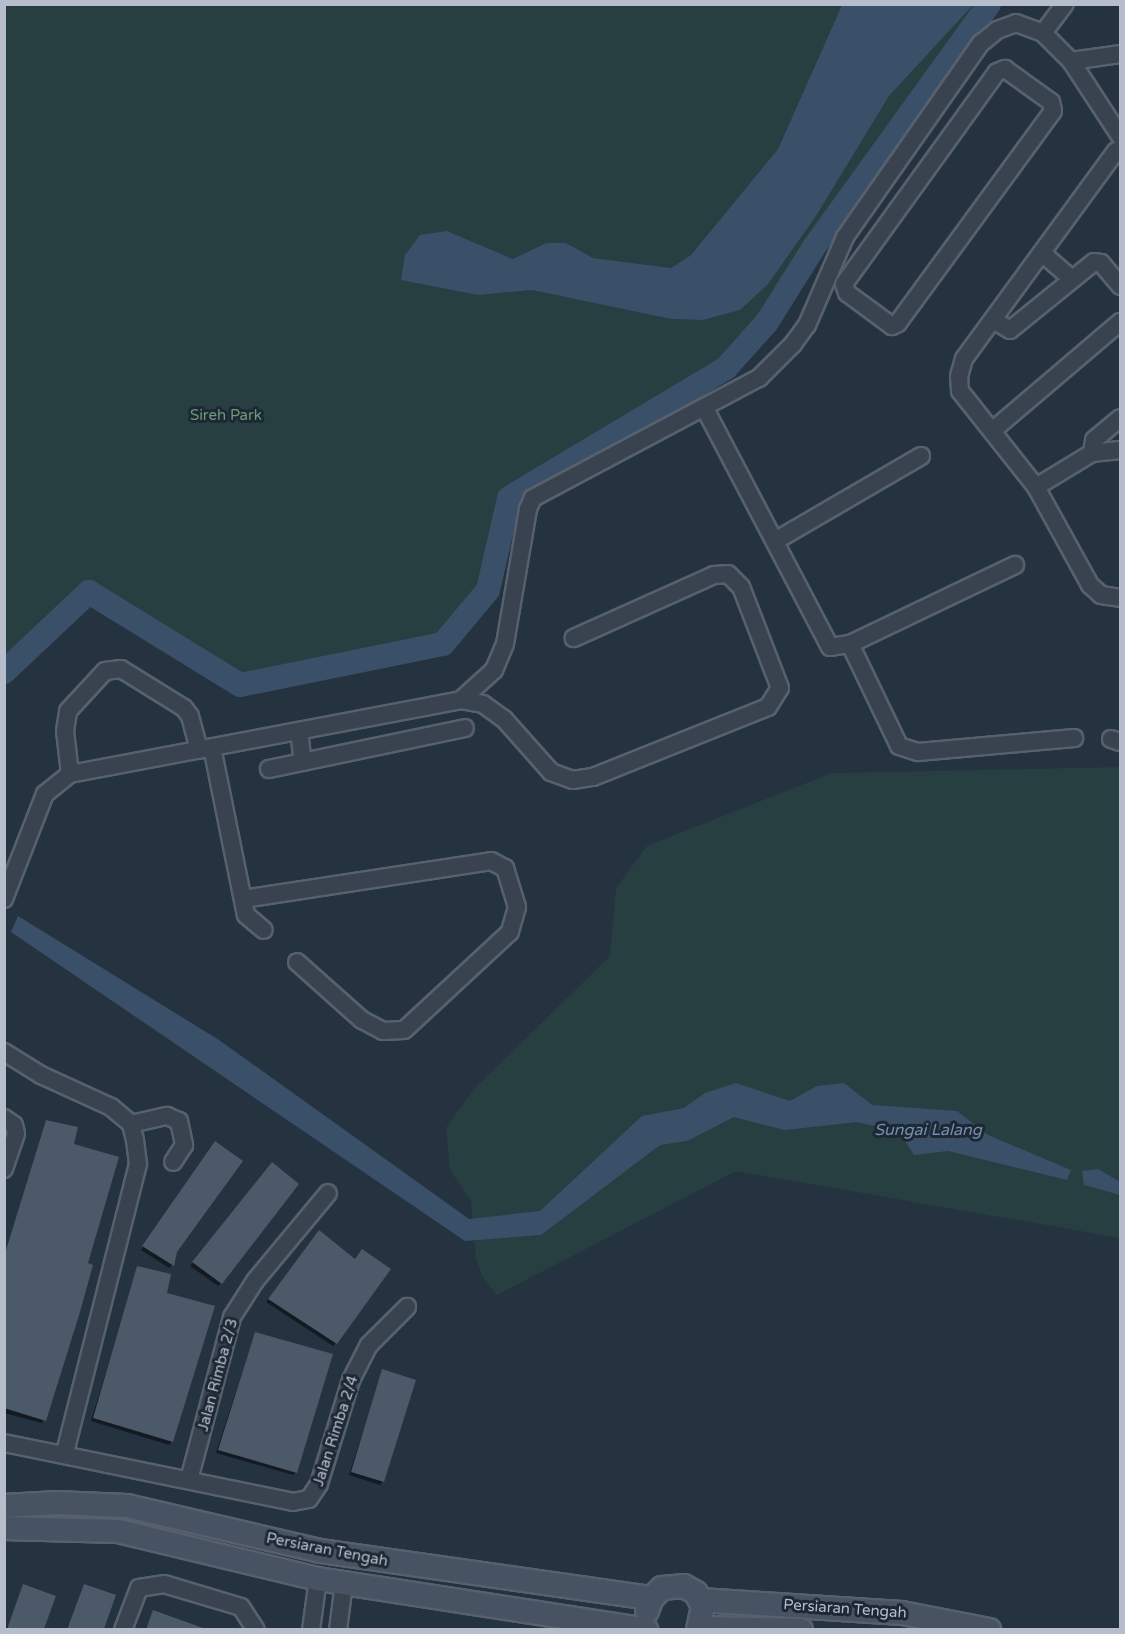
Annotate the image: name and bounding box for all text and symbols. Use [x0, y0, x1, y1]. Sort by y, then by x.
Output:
park label: Sireh Park [190, 407, 262, 425]
water label: Sungai Lalang [874, 1120, 982, 1140]
street label: Jalan Rimba 2/3 [194, 1317, 242, 1433]
street label: Jalan Rimba 2/4 [310, 1373, 362, 1489]
street label: Persiaran Tengah [265, 1529, 389, 1571]
street label: Persiaran Tengah [783, 1596, 907, 1622]

